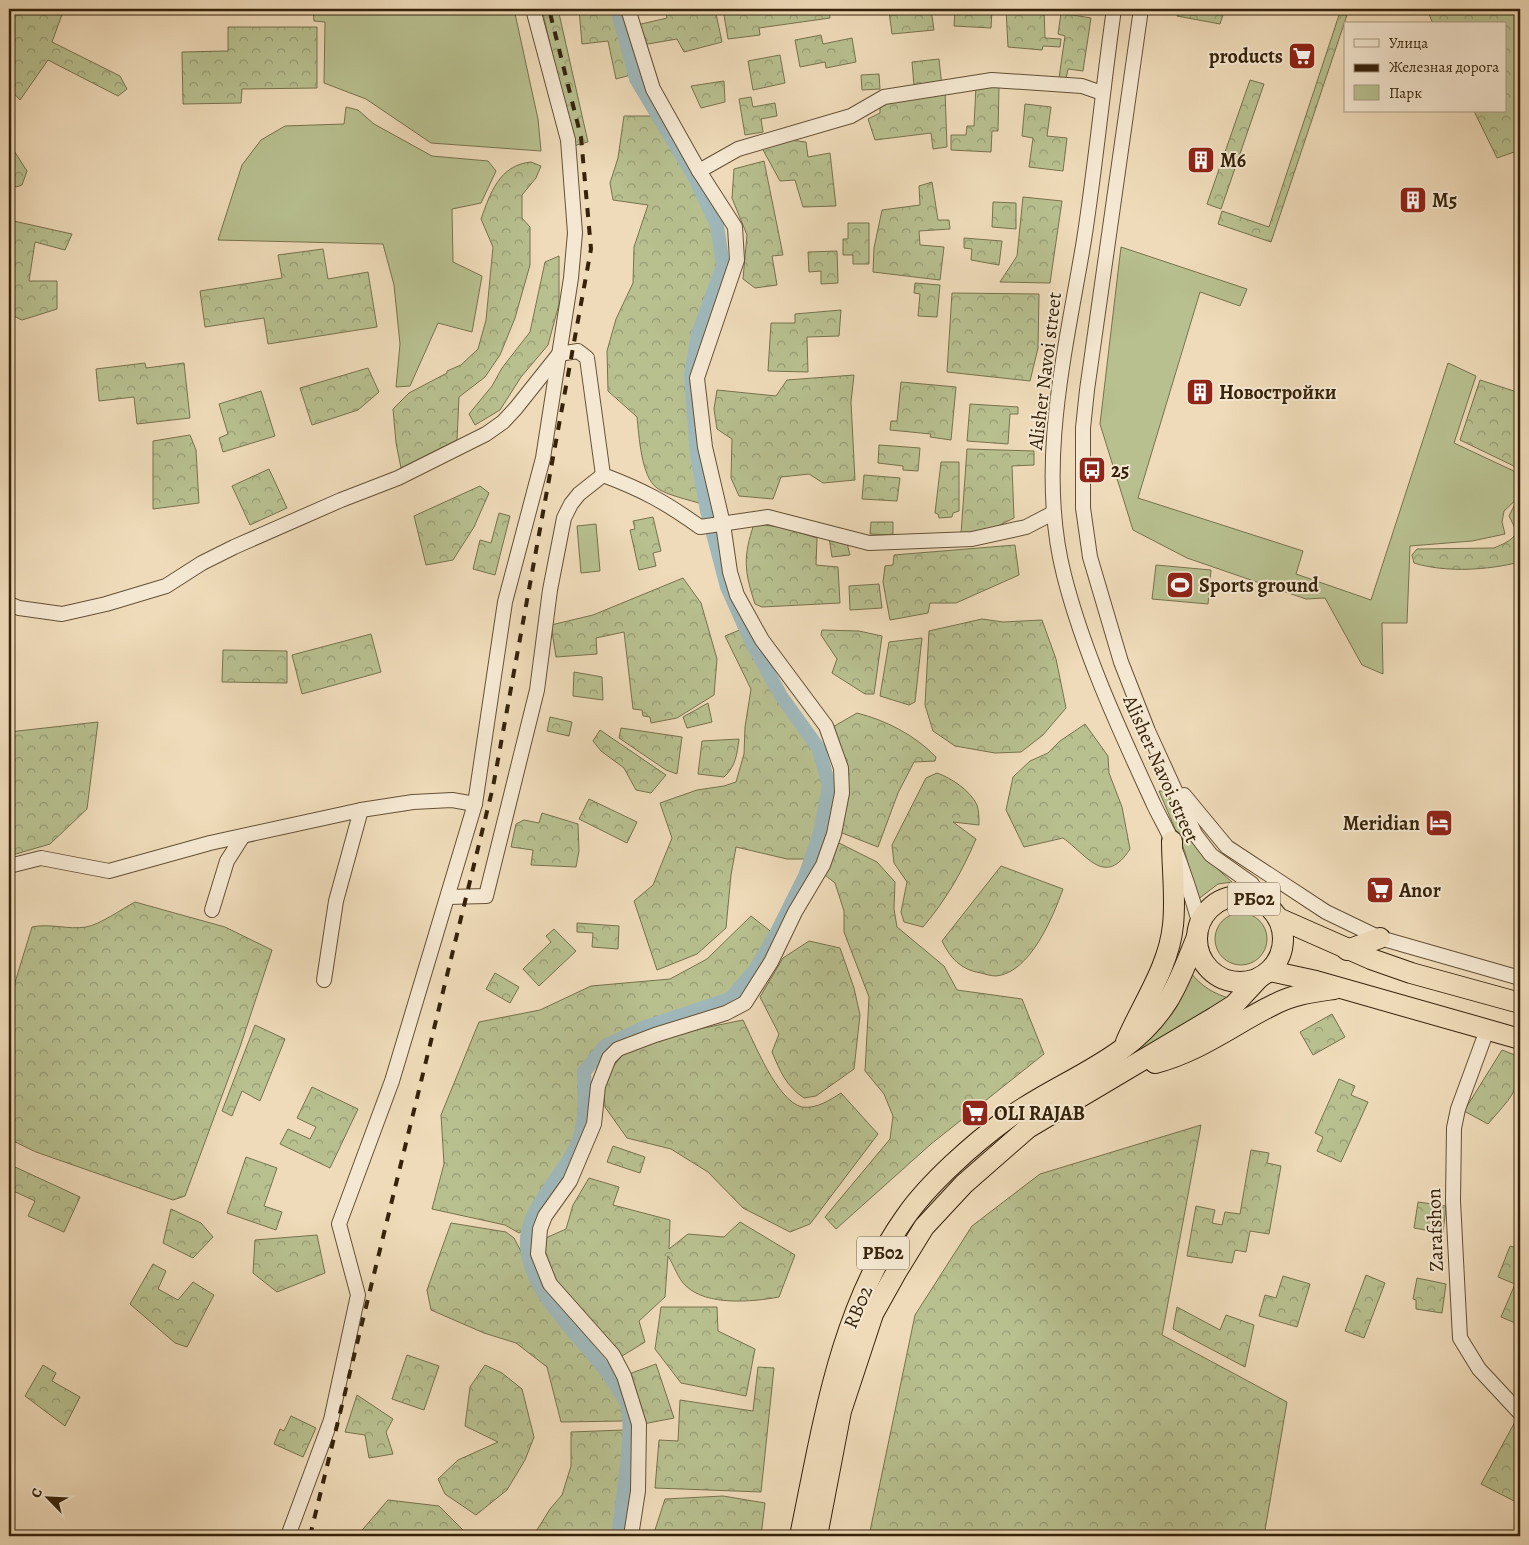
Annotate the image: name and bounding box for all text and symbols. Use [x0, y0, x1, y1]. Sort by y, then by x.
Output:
legend [1344, 22, 1506, 112]
text: Улица [1389, 33, 1428, 53]
supermarket icon: products [1287, 41, 1317, 71]
place label: products [1209, 43, 1283, 70]
text: Железная дорога [1389, 57, 1499, 77]
text: Парк [1389, 83, 1422, 103]
building icon: М6 [1186, 145, 1216, 175]
place label: М6 [1220, 147, 1246, 174]
building icon: М5 [1398, 185, 1428, 215]
place label: М5 [1432, 187, 1457, 214]
street label: Alisher Navoi street [1022, 290, 1068, 452]
building icon: Новостройки [1185, 377, 1215, 407]
place label: Новостройки [1219, 379, 1337, 406]
bus stop icon: 25 [1077, 455, 1107, 485]
place label: 25 [1111, 457, 1129, 484]
sports icon: Sports ground [1165, 570, 1195, 600]
place label: Sports ground [1199, 572, 1319, 599]
street label: Alisher Navoi street [1116, 690, 1206, 847]
hotel icon: Meridian [1424, 808, 1454, 838]
place label: Meridian [1343, 810, 1420, 837]
supermarket icon: Anor [1365, 875, 1395, 905]
place label: Anor [1398, 877, 1441, 904]
road number: РБ02 [1228, 882, 1280, 916]
supermarket icon: OLI RAJAB [960, 1098, 990, 1128]
place label: OLI RAJAB [994, 1100, 1085, 1127]
street label: Zarafshon [1420, 1188, 1450, 1272]
road number: РБ02 [857, 1236, 909, 1270]
street label: RB02 [837, 1281, 879, 1333]
north arrow [22, 1472, 72, 1522]
text: С [26, 1485, 47, 1501]

